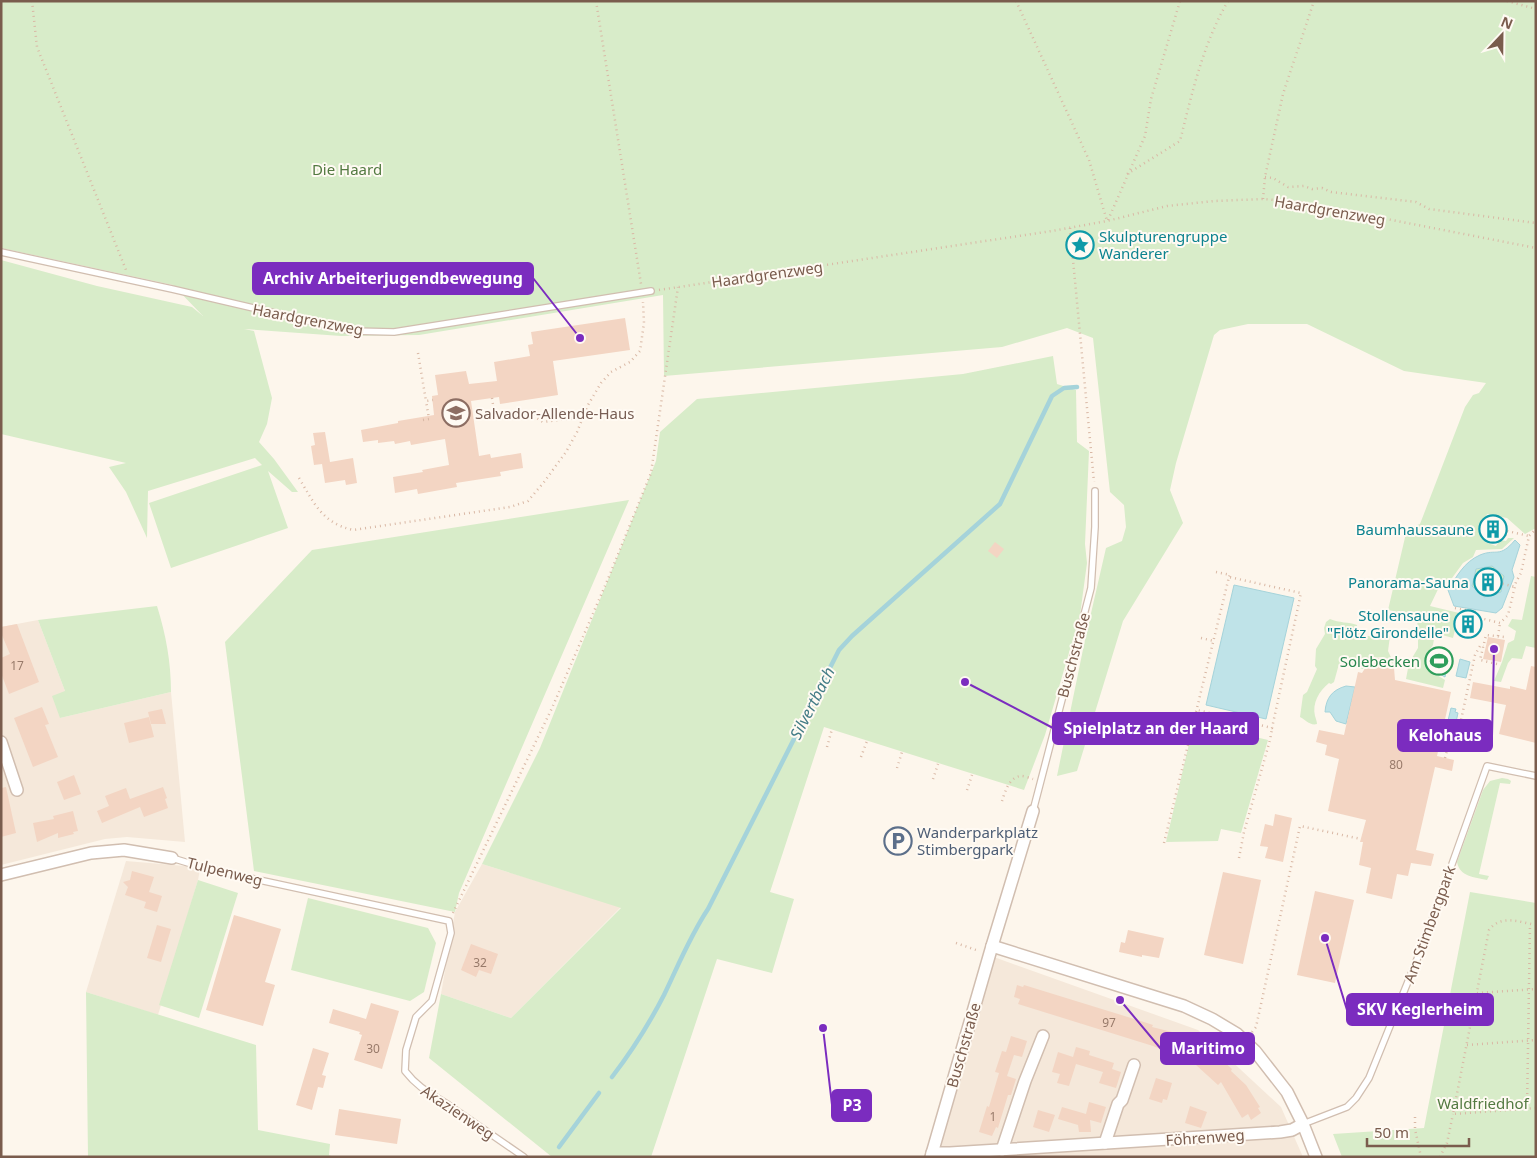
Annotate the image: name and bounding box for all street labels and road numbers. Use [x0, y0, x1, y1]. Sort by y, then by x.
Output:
street label: Haardgrenzweg [1273, 190, 1387, 230]
street label: Haardgrenzweg [710, 256, 824, 292]
street label: Haardgrenzweg [251, 298, 365, 340]
street label: Buschstraße [1052, 610, 1094, 700]
street label: Tulpenweg [185, 852, 265, 890]
street label: Am Stimbergpark [1398, 862, 1460, 986]
street label: Buschstraße [941, 1000, 985, 1090]
street label: Akazienweg [418, 1080, 498, 1144]
street label: Föhrenweg [1165, 1124, 1245, 1150]

